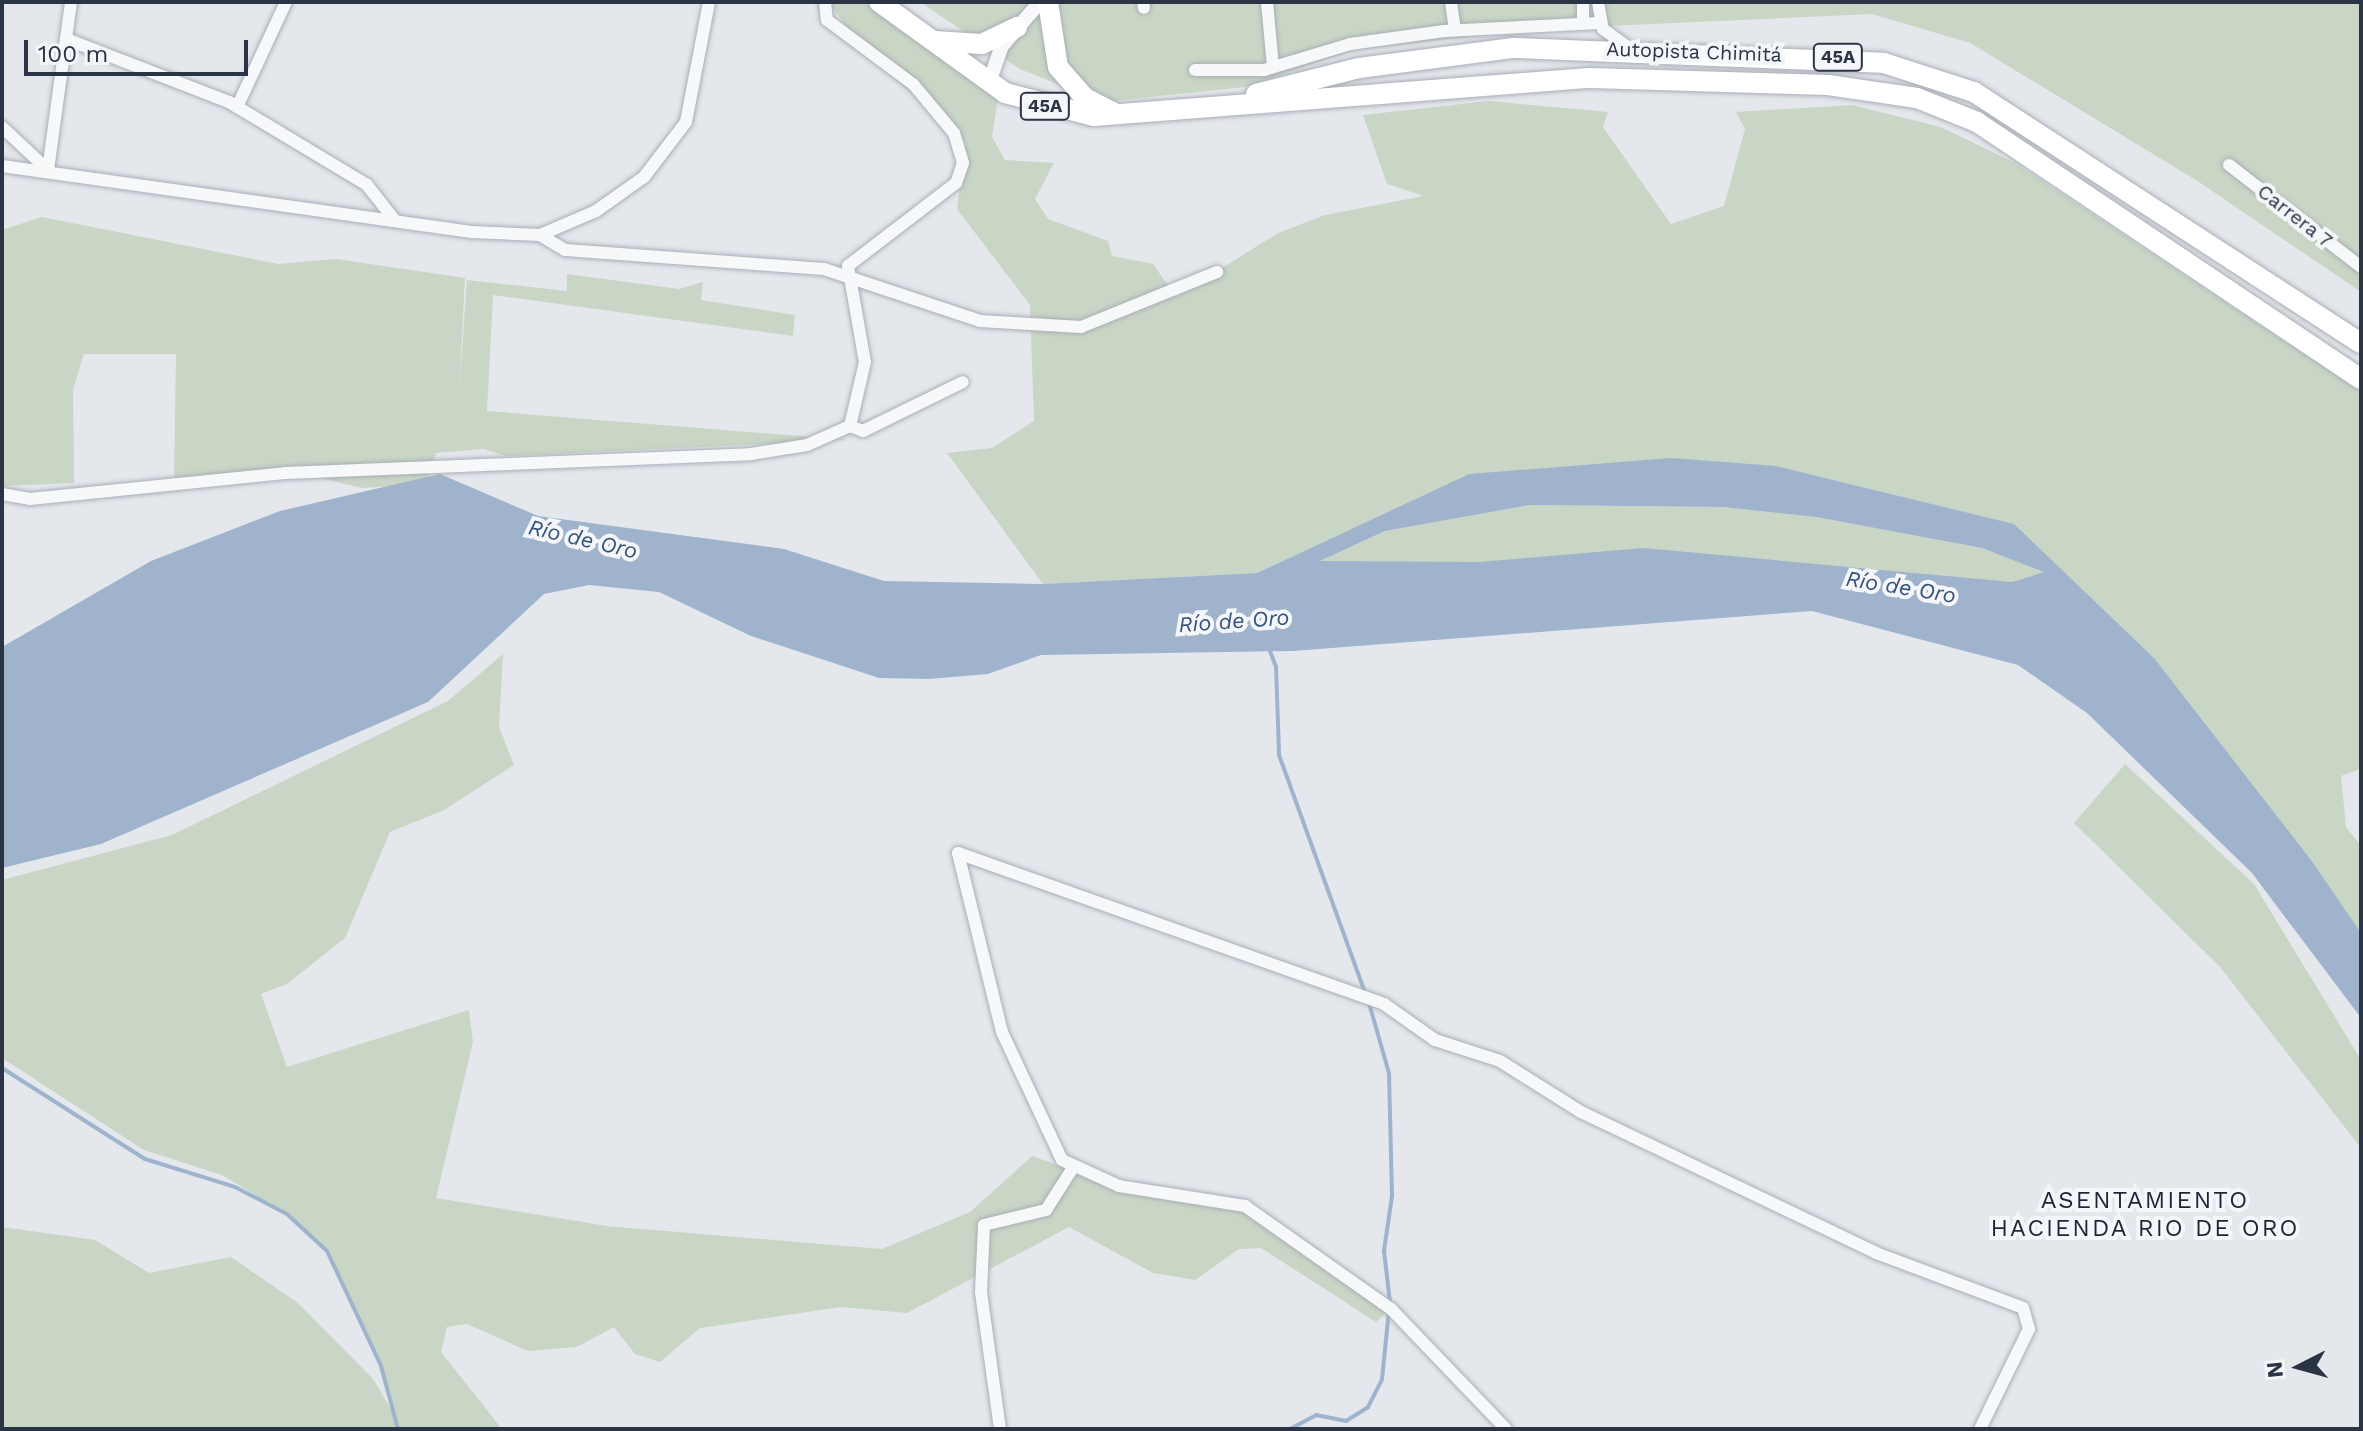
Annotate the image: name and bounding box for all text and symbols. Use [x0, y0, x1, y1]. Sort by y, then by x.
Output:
scale bar [28, 24, 252, 74]
street label: Autopista Chimitá [1606, 37, 1782, 67]
text: 100 m [38, 40, 108, 68]
road number: 45A [1812, 43, 1864, 71]
road number: 45A [1019, 92, 1071, 120]
street label: Carrera 7 [2252, 179, 2338, 253]
water label: Río de Oro [526, 514, 640, 564]
water label: Río de Oro [1844, 565, 1958, 609]
water label: Río de Oro [1178, 604, 1290, 638]
district label: ASENTAMIENTO HACIENDA RIO DE ORO [1990, 1187, 2300, 1243]
north arrow [2259, 1327, 2339, 1407]
text: N [2261, 1360, 2288, 1379]

